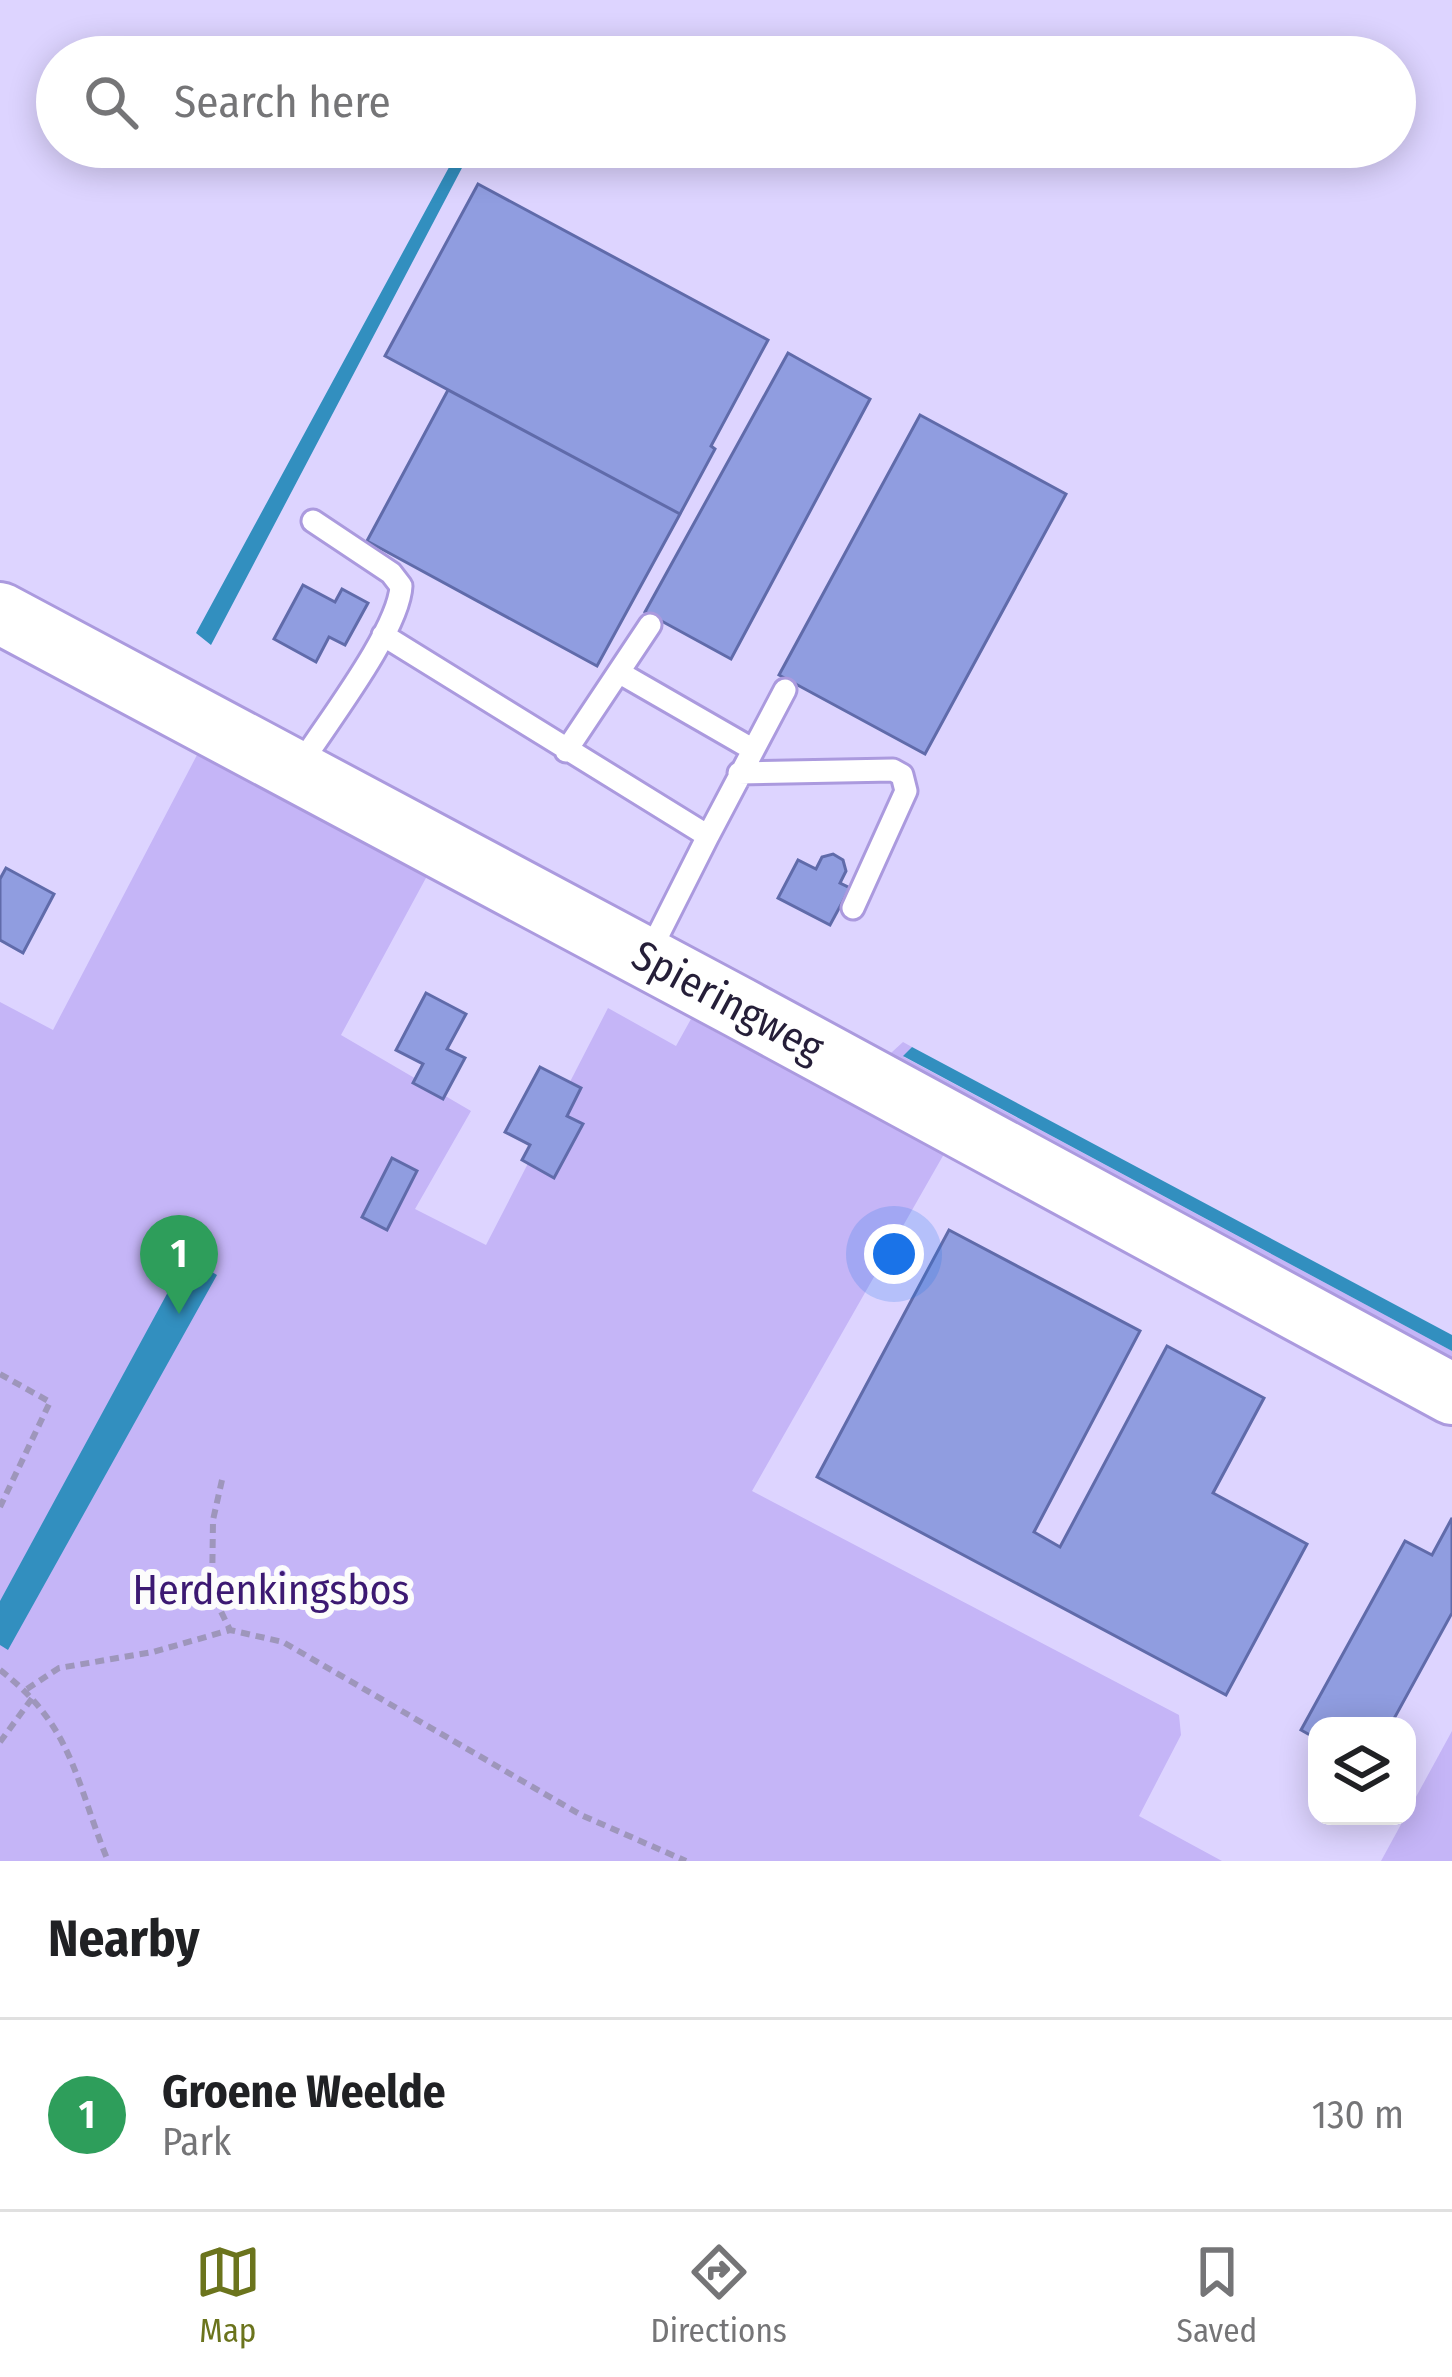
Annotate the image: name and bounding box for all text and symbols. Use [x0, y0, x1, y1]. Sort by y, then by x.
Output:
search box [36, 36, 1416, 168]
icon: search [78, 69, 144, 135]
text: Search here [174, 75, 391, 129]
street label: Spieringweg [624, 930, 832, 1074]
pin: 1 [140, 1215, 218, 1314]
your location [864, 1224, 924, 1284]
park label: Herdenkingsbos [132, 1565, 410, 1615]
map controls [1308, 1717, 1416, 1825]
button: layers [1308, 1717, 1416, 1825]
text: Nearby [48, 1908, 200, 1970]
text: Groene Weelde [162, 2065, 446, 2119]
text: 1 [79, 2092, 95, 2138]
text: 130 m [1312, 2092, 1404, 2138]
text: Park [162, 2119, 231, 2165]
tab: Map [195, 2239, 261, 2351]
tab: Directions [650, 2239, 787, 2351]
tab: Saved [1177, 2239, 1257, 2351]

